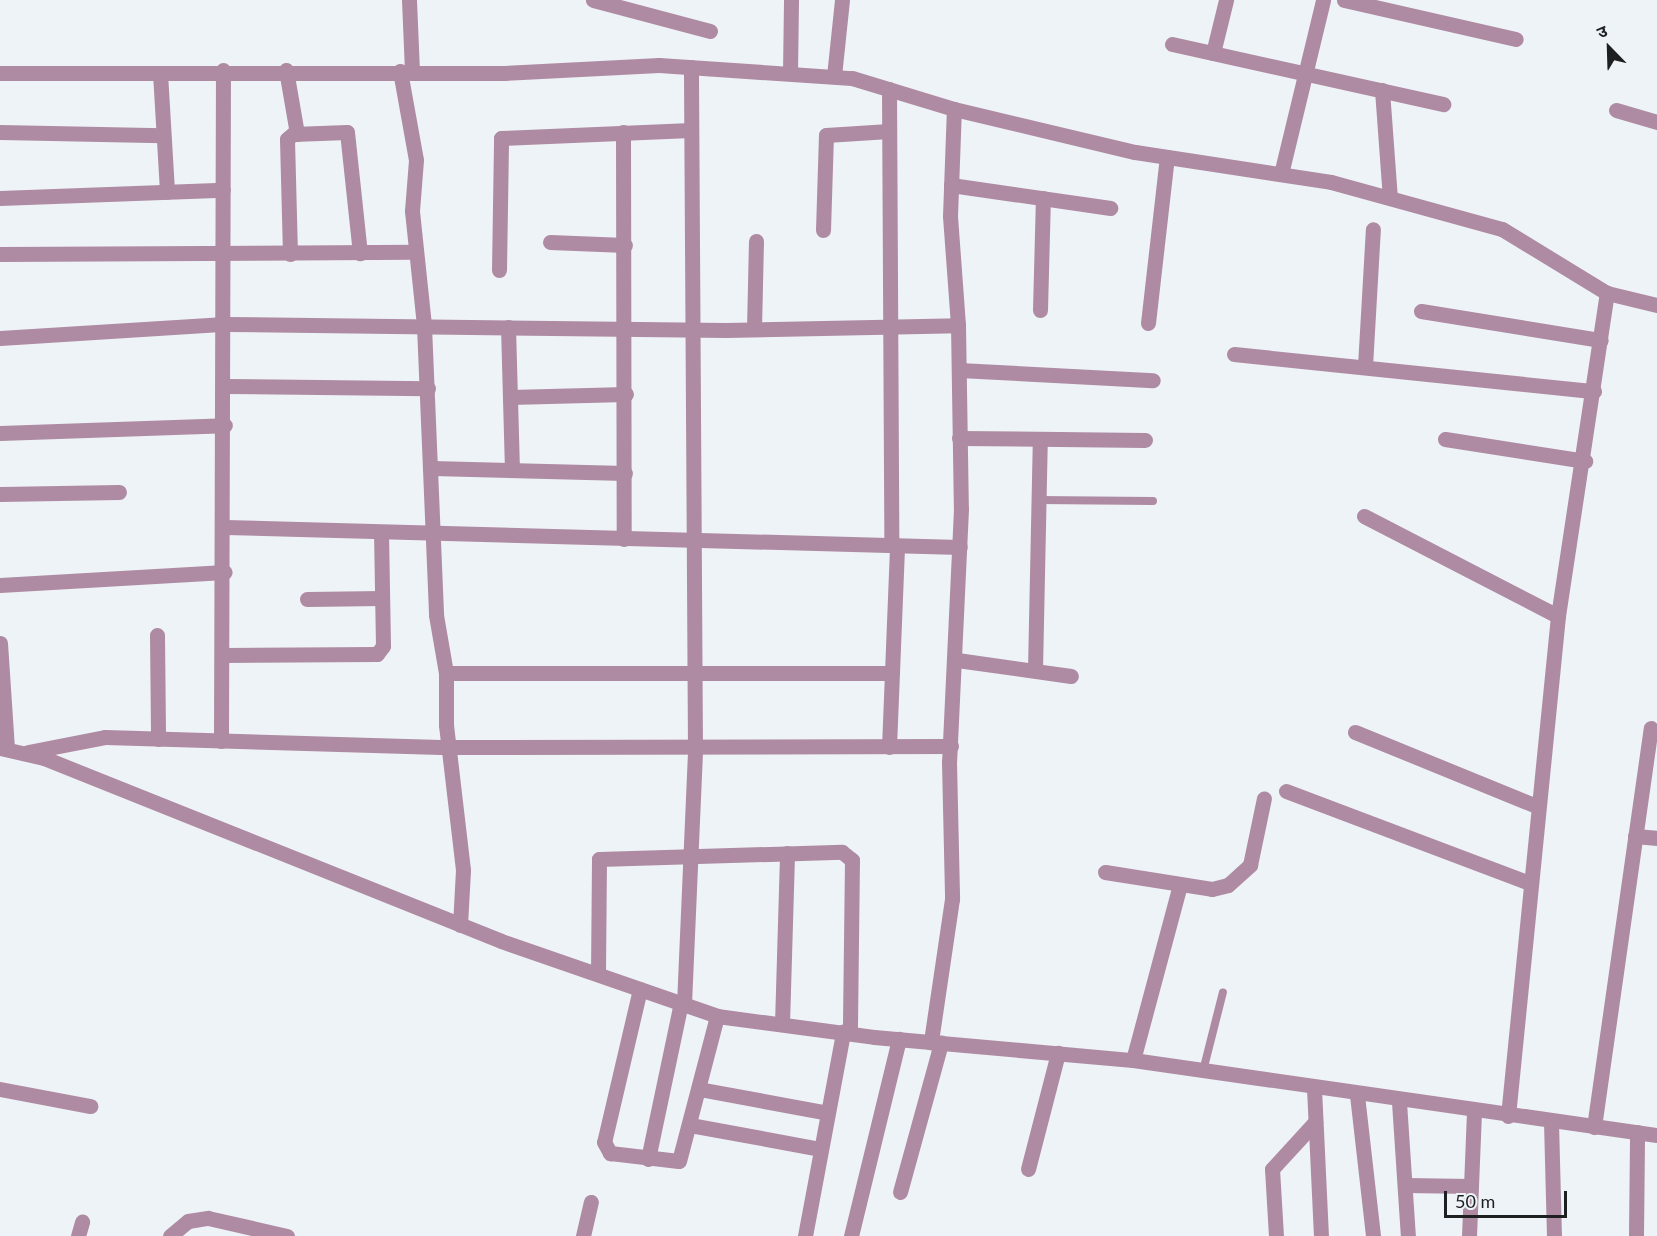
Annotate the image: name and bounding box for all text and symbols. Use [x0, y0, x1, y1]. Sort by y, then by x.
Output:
north arrow [1579, 18, 1639, 78]
text: उ [1594, 20, 1610, 42]
scale bar [1447, 1179, 1570, 1217]
text: 50 m [1455, 1190, 1495, 1212]

